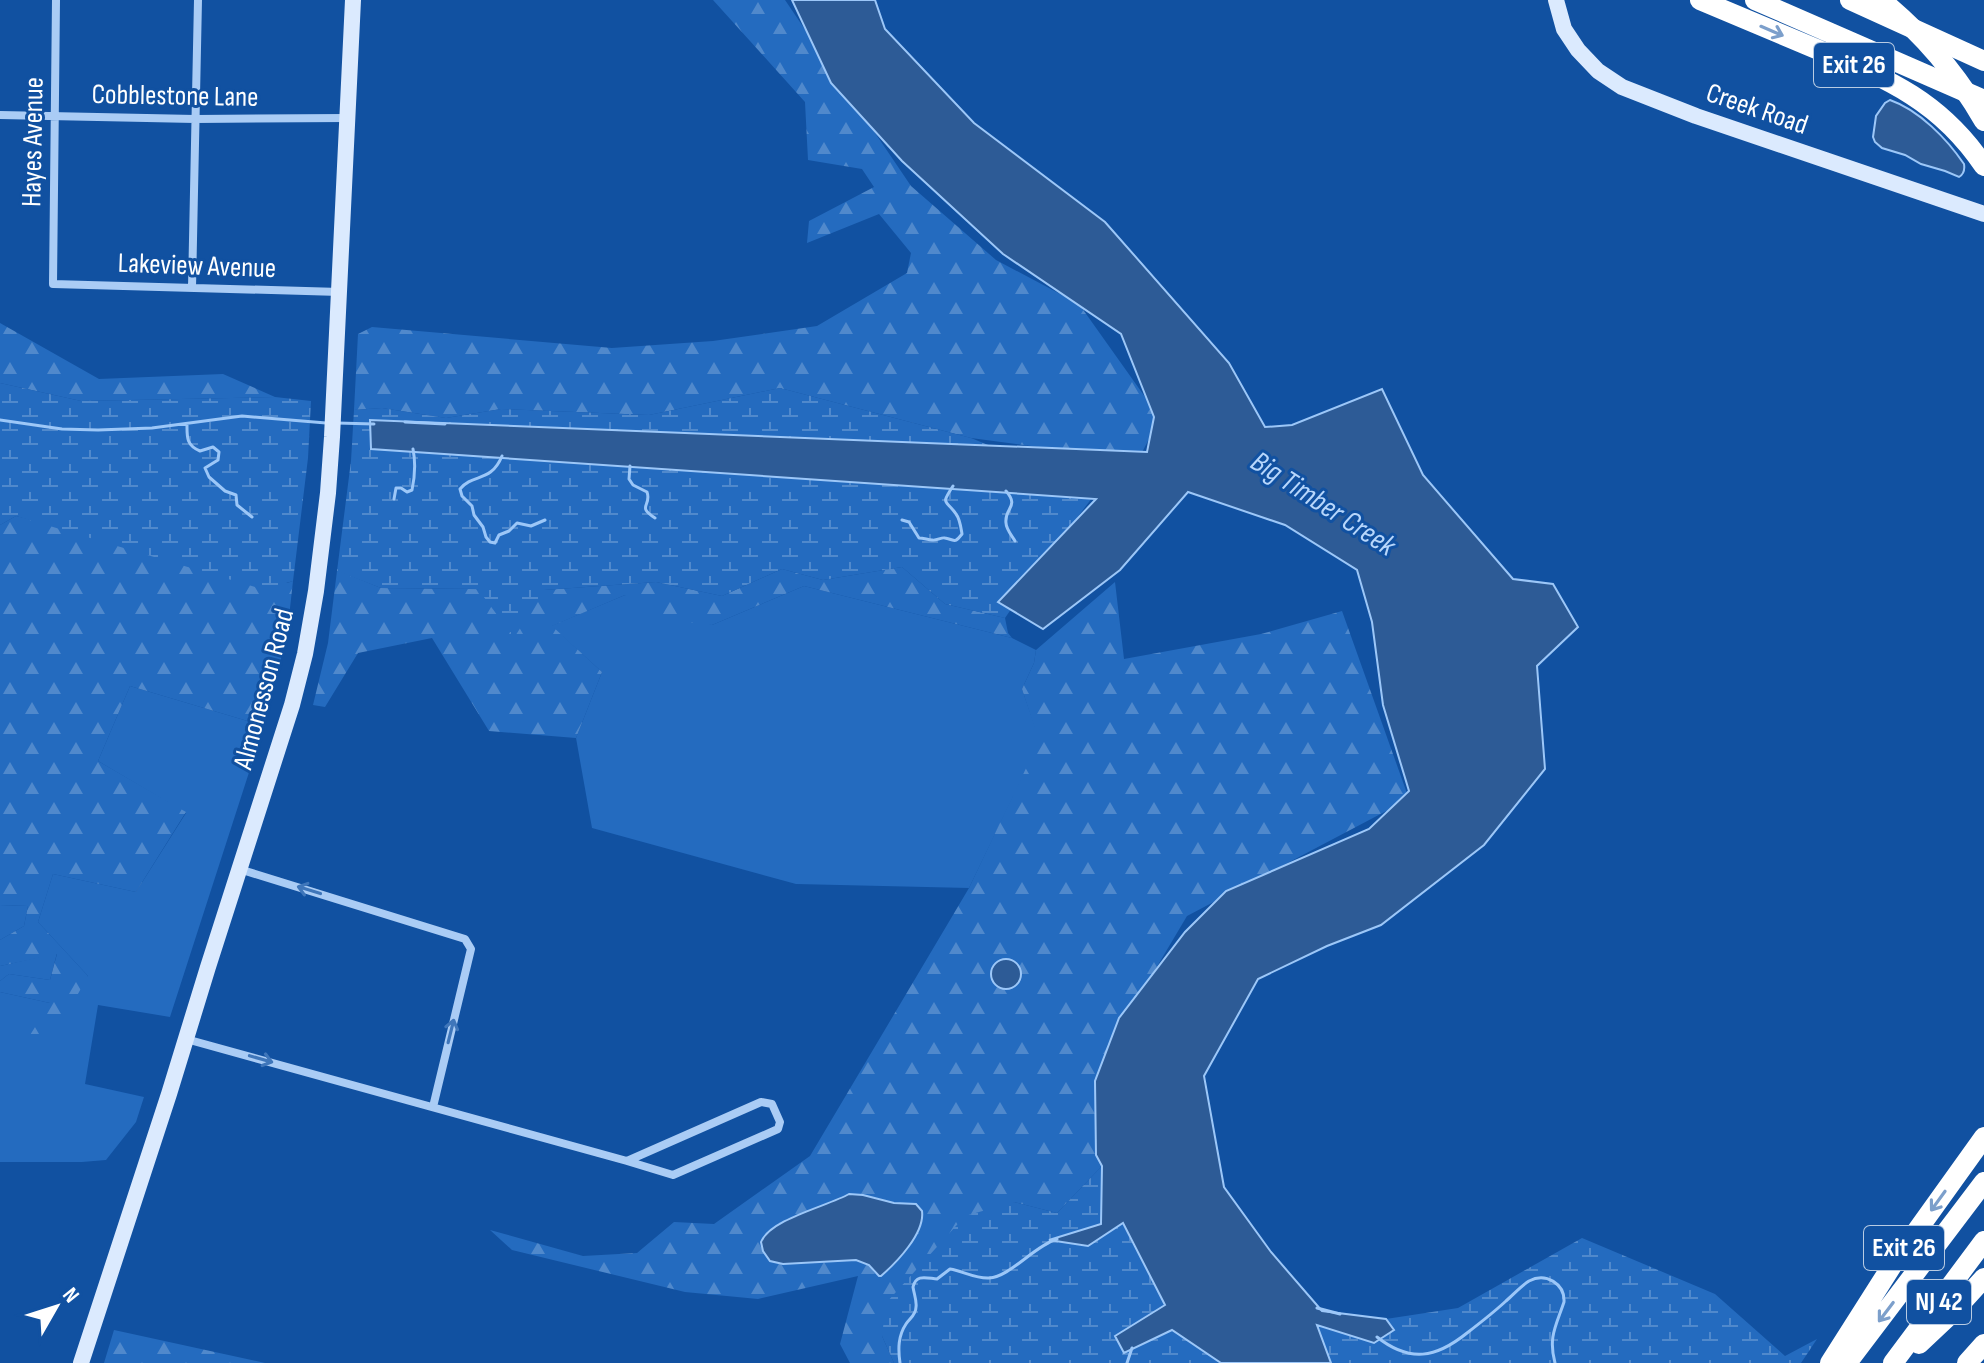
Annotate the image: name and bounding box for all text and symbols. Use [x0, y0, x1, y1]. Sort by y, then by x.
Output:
one-way arrow [1759, 24, 1784, 39]
road number: Exit 26 [1814, 43, 1894, 87]
street label: Creek Road [1702, 76, 1812, 142]
street label: Hayes Avenue [15, 77, 51, 207]
street label: Cobblestone Lane [91, 78, 259, 114]
street label: Lakeview Avenue [117, 247, 277, 285]
water label: Big Timber Creek [1244, 444, 1403, 565]
street label: Almonesson Road [226, 605, 301, 774]
one-way arrow [297, 882, 322, 897]
one-way arrow [444, 1019, 459, 1045]
one-way arrow [247, 1053, 273, 1068]
one-way arrow [1930, 1189, 1946, 1211]
road number: Exit 26 [1864, 1226, 1944, 1270]
north arrow [16, 1267, 96, 1347]
road number: NJ 42 [1907, 1280, 1971, 1324]
text: N [56, 1282, 85, 1308]
one-way arrow [1878, 1300, 1895, 1322]

